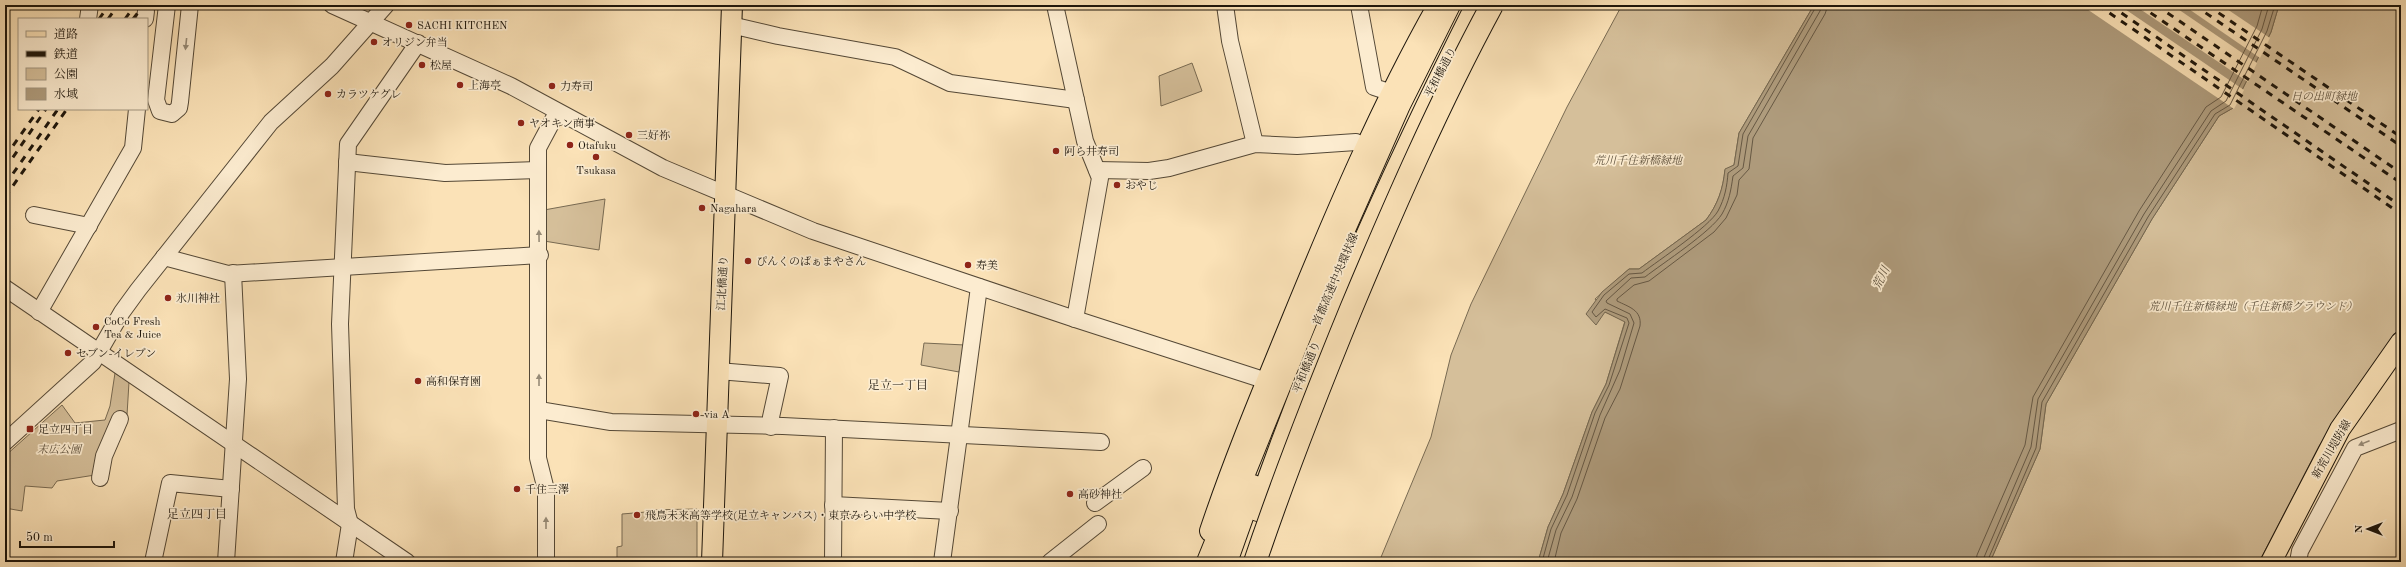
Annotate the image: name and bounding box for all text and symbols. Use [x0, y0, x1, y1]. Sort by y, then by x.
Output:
legend [18, 18, 148, 110]
marker: SACHI KITCHEN [404, 20, 414, 30]
place label: SACHI KITCHEN [417, 21, 508, 32]
text: 道路 [54, 27, 78, 41]
place label: オリジン弁当 [382, 36, 448, 49]
marker: オリジン弁当 [369, 37, 379, 47]
one-way arrow [183, 38, 189, 50]
street label: 平和橋通り [1422, 45, 1459, 100]
text: 鉄道 [53, 47, 78, 61]
place label: 松屋 [430, 59, 452, 72]
marker: 松屋 [417, 60, 427, 70]
text: 公園 [54, 68, 78, 81]
place label: 上海亭 [468, 79, 501, 92]
marker: 上海亭 [455, 80, 465, 90]
place label: 力寿司 [560, 80, 593, 93]
marker: 力寿司 [547, 81, 557, 91]
text: 水域 [54, 87, 78, 101]
place label: カラツケグレ [336, 88, 401, 101]
marker: カラツケグレ [323, 89, 333, 99]
park label: 日の出町緑地 [2291, 90, 2358, 103]
place label: ヤオキン商事 [529, 117, 595, 130]
marker: ヤオキン商事 [516, 118, 526, 128]
place label: 三好祢 [637, 129, 670, 142]
marker: 三好祢 [624, 130, 634, 140]
marker: Otafuku [565, 140, 575, 150]
place label: Otafuku [578, 141, 616, 152]
place label: 阿ら井寿司 [1064, 145, 1119, 158]
marker: 阿ら井寿司 [1051, 146, 1061, 156]
marker: Tsukasa [591, 152, 601, 162]
park label: 荒川千住新橋緑地 [1594, 154, 1683, 167]
place label: Tsukasa [576, 166, 616, 177]
marker: おやじ [1112, 180, 1122, 190]
place label: おやじ [1125, 180, 1158, 192]
marker: Nagahara [697, 203, 707, 213]
place label: Nagahara [710, 204, 757, 215]
one-way arrow [536, 229, 542, 242]
street label: 首都高速中央環状線 [1310, 231, 1361, 327]
street label: 江北橋通り [715, 255, 730, 311]
marker: ぴんくのぱぁまやさん [743, 256, 753, 266]
place label: ぴんくのぱぁまやさん [756, 256, 866, 268]
place label: 寿美 [976, 259, 998, 272]
marker: 寿美 [963, 260, 973, 270]
water label: 荒川 [1869, 262, 1893, 292]
place label: 氷川神社 [176, 292, 220, 305]
marker: 氷川神社 [163, 293, 173, 303]
park label: 荒川千住新橋緑地（千住新橋グラウンド） [2149, 300, 2358, 313]
place label: CoCo Fresh Tea & Juice [104, 317, 161, 341]
marker: CoCo Fresh Tea & Juice [91, 322, 101, 332]
street label: 平和橋通り [1290, 339, 1323, 395]
place label: セブン-イレブン [76, 347, 156, 360]
marker: セブン-イレブン [63, 348, 73, 358]
one-way arrow [536, 373, 542, 386]
place label: 高和保育園 [426, 375, 481, 388]
marker: 高和保育園 [413, 376, 423, 386]
district label: 足立一丁目 [868, 378, 928, 392]
marker: via A [691, 409, 701, 419]
place label: via A [704, 410, 730, 421]
street label: 新荒川堤防線 [2309, 417, 2354, 481]
place label: 足立四丁目 [38, 423, 93, 436]
marker: 足立四丁目 [25, 424, 35, 434]
one-way arrow [2359, 440, 2370, 446]
park label: 末広公園 [37, 443, 83, 456]
place label: 千住三澤 [525, 483, 569, 496]
marker: 千住三澤 [512, 484, 522, 494]
place label: 高砂神社 [1078, 488, 1122, 501]
marker: 高砂神社 [1065, 489, 1075, 499]
district label: 足立四丁目 [167, 507, 227, 521]
place label: 飛鳥未来高等学校(足立キャンパス)・東京みらい中学校 [645, 509, 916, 522]
north arrow [2348, 509, 2388, 549]
marker: 飛鳥未来高等学校(足立キャンパス)・東京みらい中学校 [632, 510, 642, 520]
one-way arrow [543, 516, 549, 529]
scale bar [20, 523, 114, 549]
text: N [2354, 524, 2365, 533]
text: 50 m [26, 531, 53, 544]

